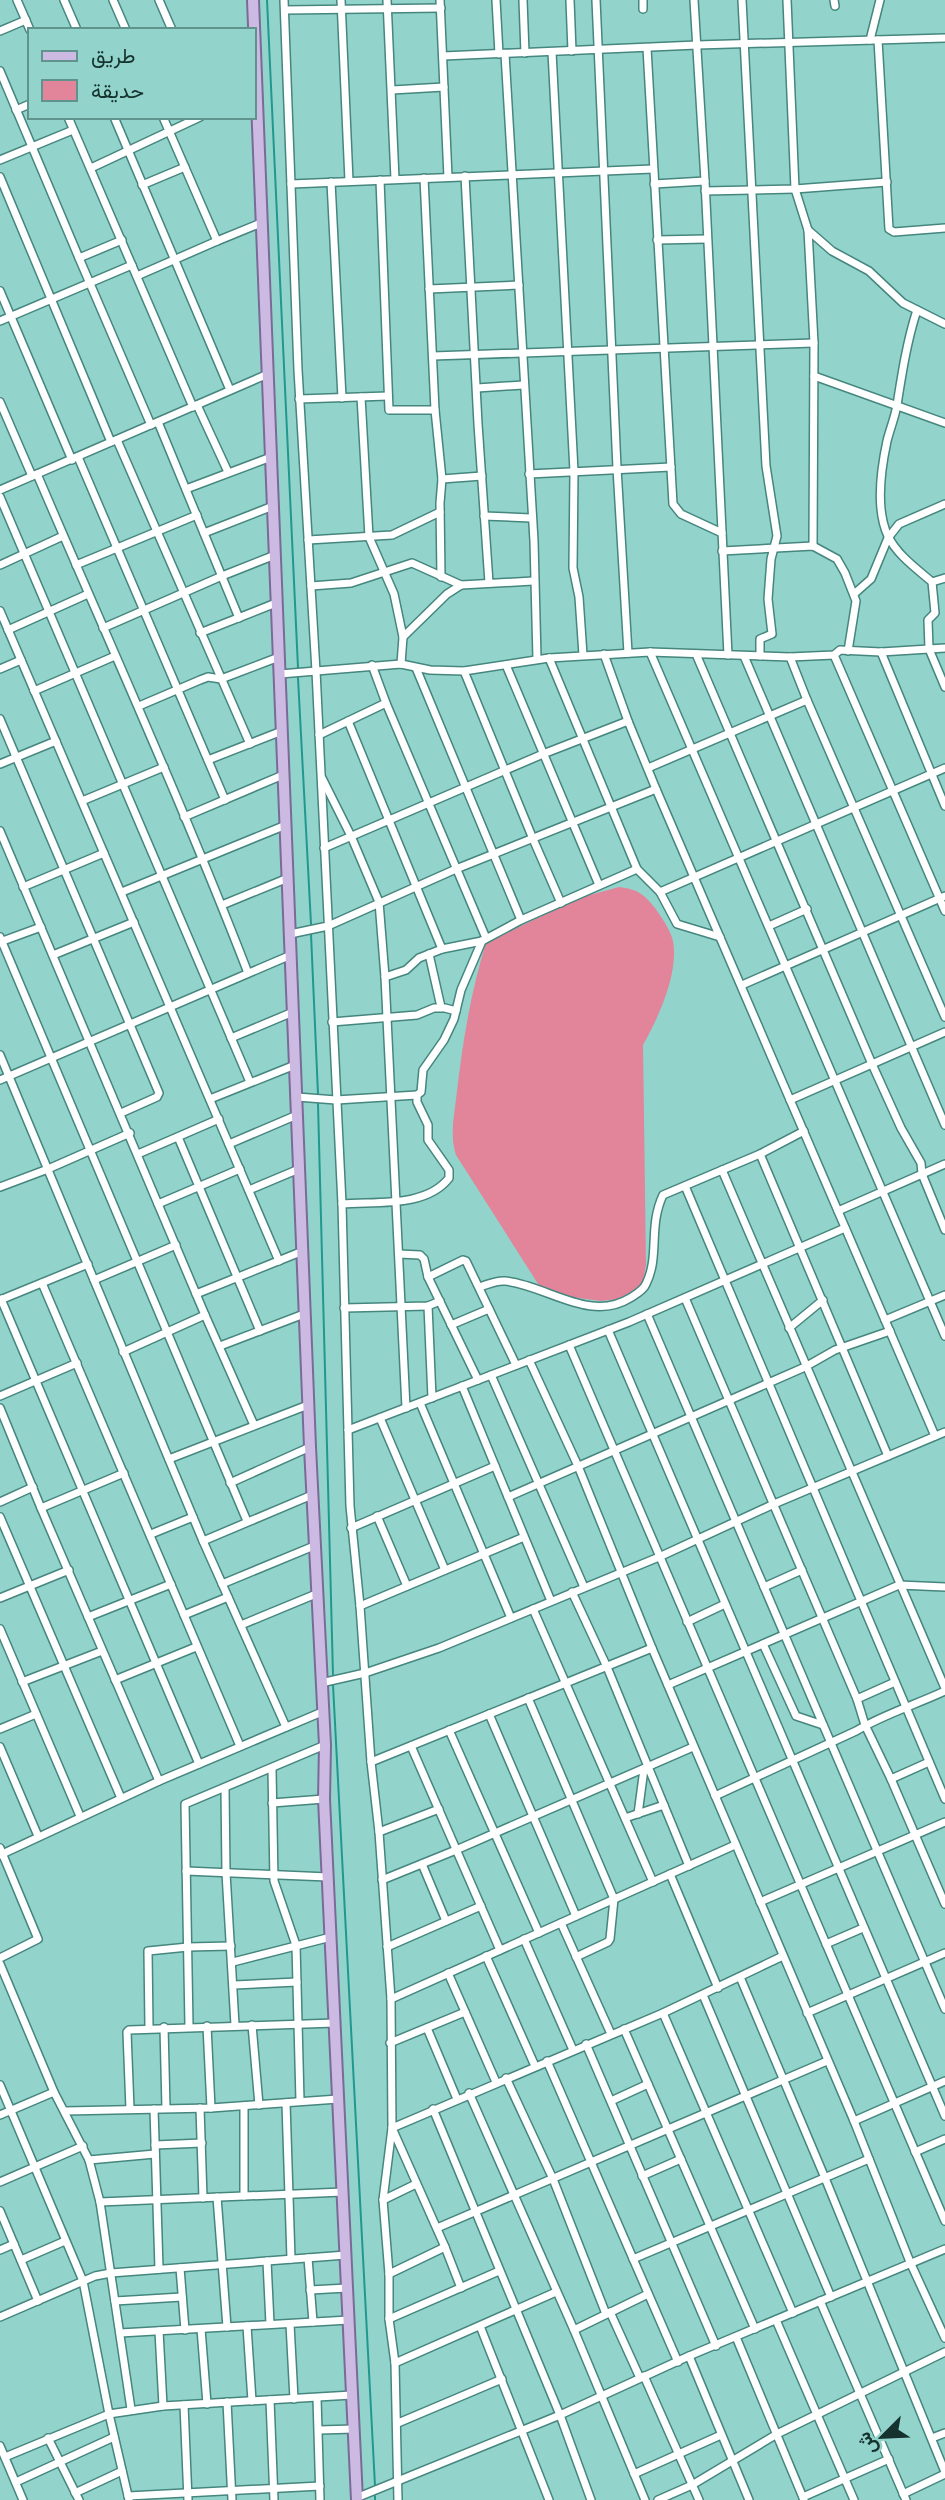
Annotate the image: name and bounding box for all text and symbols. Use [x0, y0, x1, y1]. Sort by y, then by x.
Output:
legend [28, 28, 256, 119]
text: طريق [91, 42, 136, 69]
text: حديقة [91, 77, 144, 103]
north arrow [847, 2402, 917, 2472]
text: ش [851, 2428, 882, 2459]

